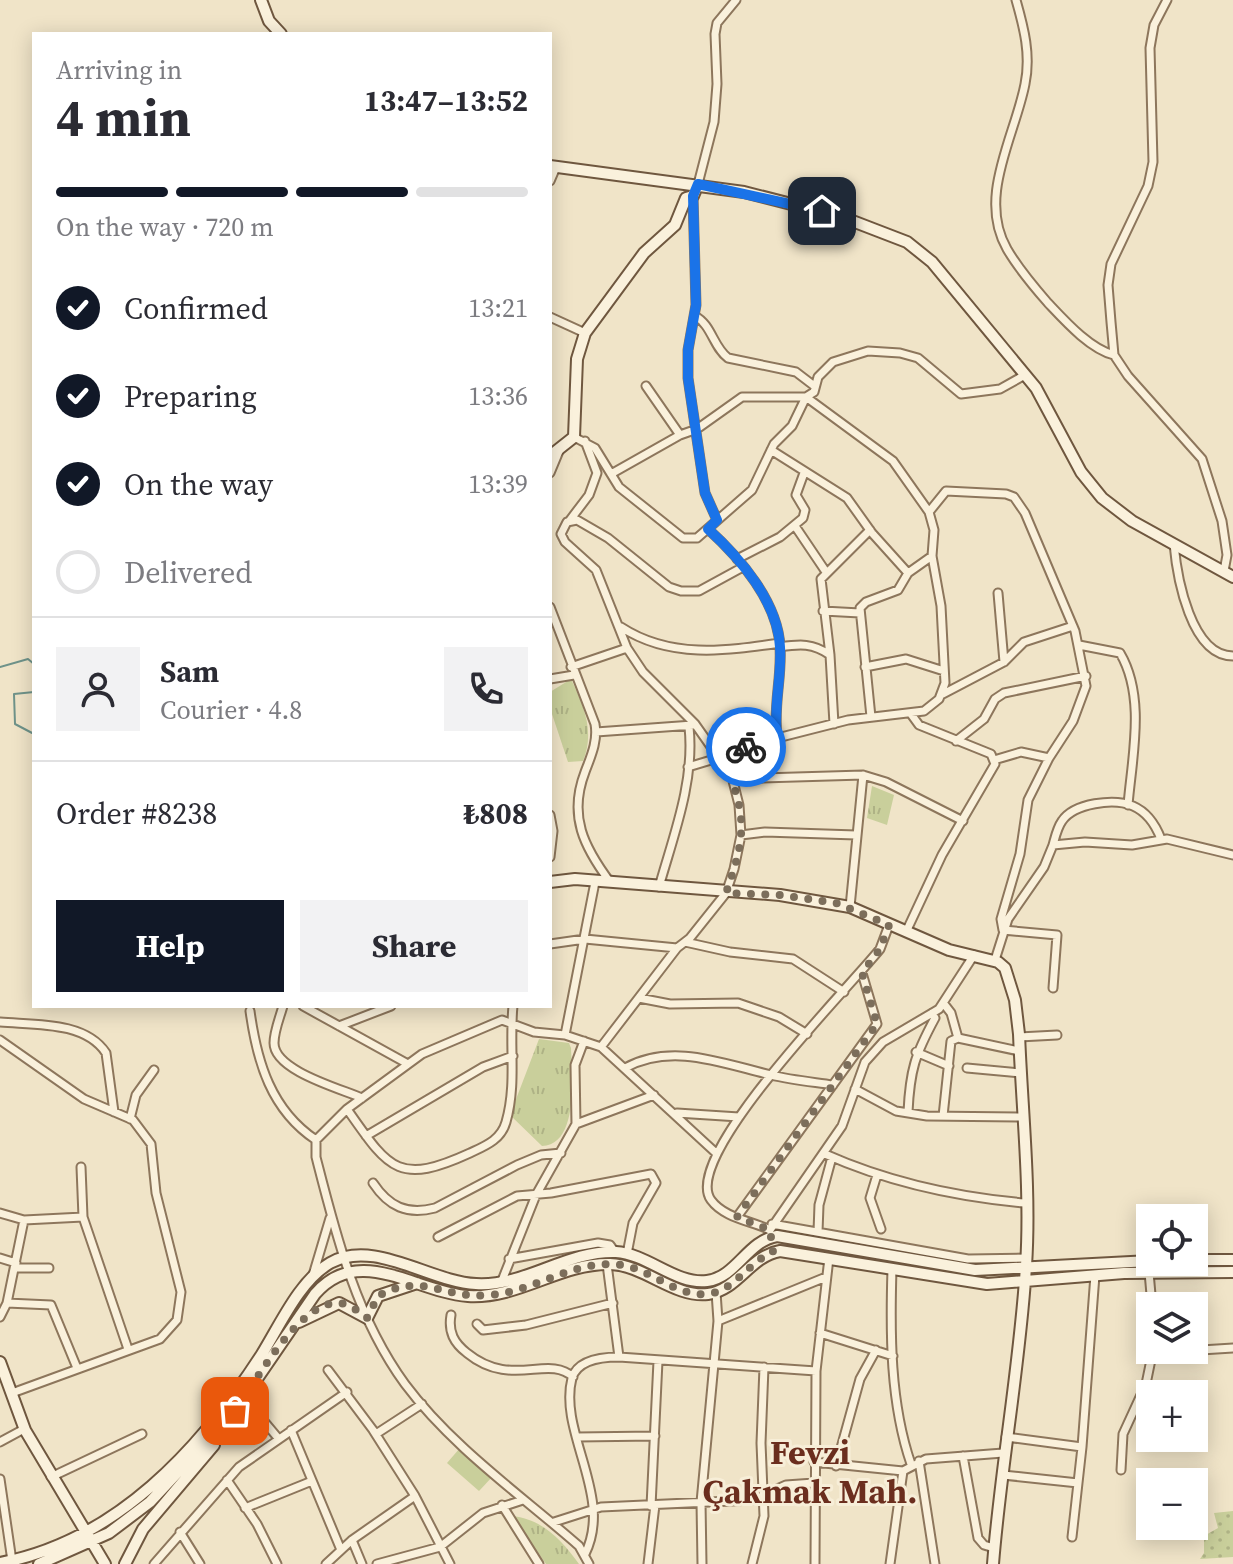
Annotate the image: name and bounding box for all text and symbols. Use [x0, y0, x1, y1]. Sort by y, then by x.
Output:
text: Arriving in [56, 52, 182, 88]
text: 13:47–13:52 [364, 80, 528, 121]
text: 4 min [56, 82, 191, 153]
pin [788, 177, 856, 245]
icon: home [800, 189, 844, 233]
text: On the way · 720 m [56, 209, 274, 245]
icon: check [56, 286, 100, 330]
text: Confirmed [124, 288, 268, 329]
text: 13:21 [468, 290, 528, 326]
icon: check [56, 374, 100, 418]
text: Preparing [124, 376, 257, 417]
text: 13:36 [468, 378, 528, 414]
icon: check [56, 462, 100, 506]
text: On the way [124, 464, 273, 505]
text: 13:39 [468, 466, 528, 502]
text: Delivered [124, 552, 252, 593]
button: person [56, 647, 140, 731]
button: phone [444, 647, 528, 731]
text: Sam [160, 651, 219, 692]
text: Courier · 4.8 [160, 692, 302, 728]
courier [706, 707, 786, 787]
icon: bike [724, 725, 768, 769]
text: Order #8238 [56, 793, 217, 834]
text: ₺808 [463, 793, 528, 834]
button: Help [56, 900, 284, 992]
button: Share [300, 900, 528, 992]
map controls [1136, 1204, 1208, 1540]
button: locate [1136, 1204, 1208, 1276]
button: layers [1136, 1292, 1208, 1364]
pin [201, 1377, 269, 1445]
button: + [1136, 1380, 1208, 1452]
icon: bag [213, 1389, 257, 1433]
district label: Fevzi Çakmak Mah. [703, 1429, 917, 1514]
button: − [1136, 1468, 1208, 1540]

